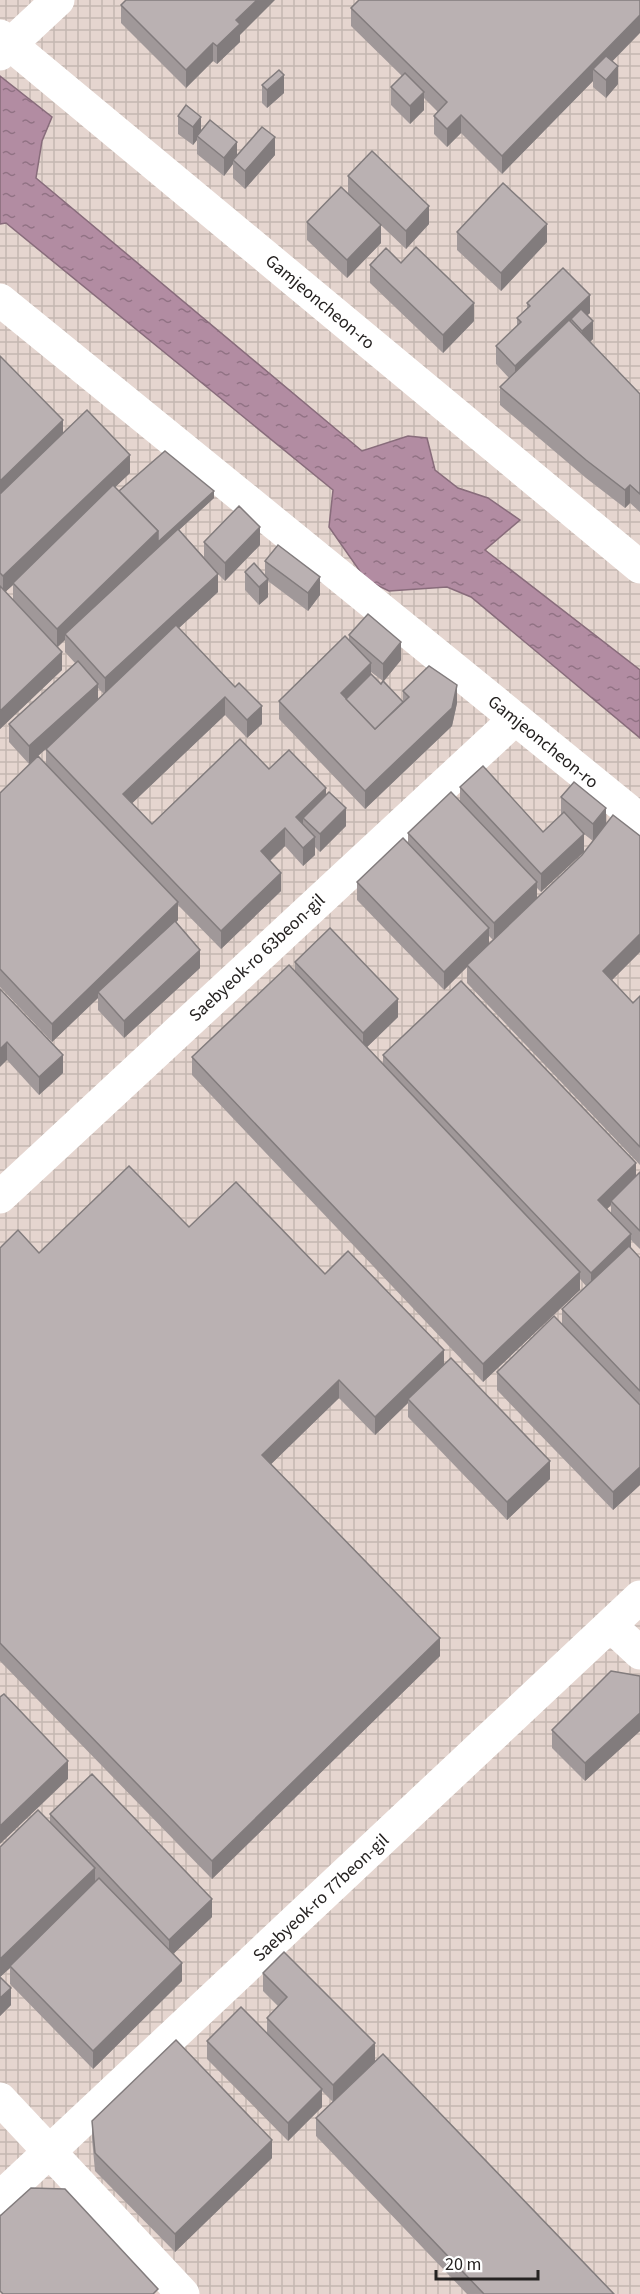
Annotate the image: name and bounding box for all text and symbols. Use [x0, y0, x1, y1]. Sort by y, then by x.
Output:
street label: Gamjeoncheon-ro [260, 249, 380, 355]
street label: Gamjeoncheon-ro [482, 689, 604, 795]
street label: Saebyeok-ro 63beon-gil [183, 888, 331, 1028]
street label: Saebyeok-ro 77beon-gil [247, 1828, 395, 1968]
scale bar [436, 2243, 538, 2281]
text: 20 m [445, 2252, 481, 2277]

